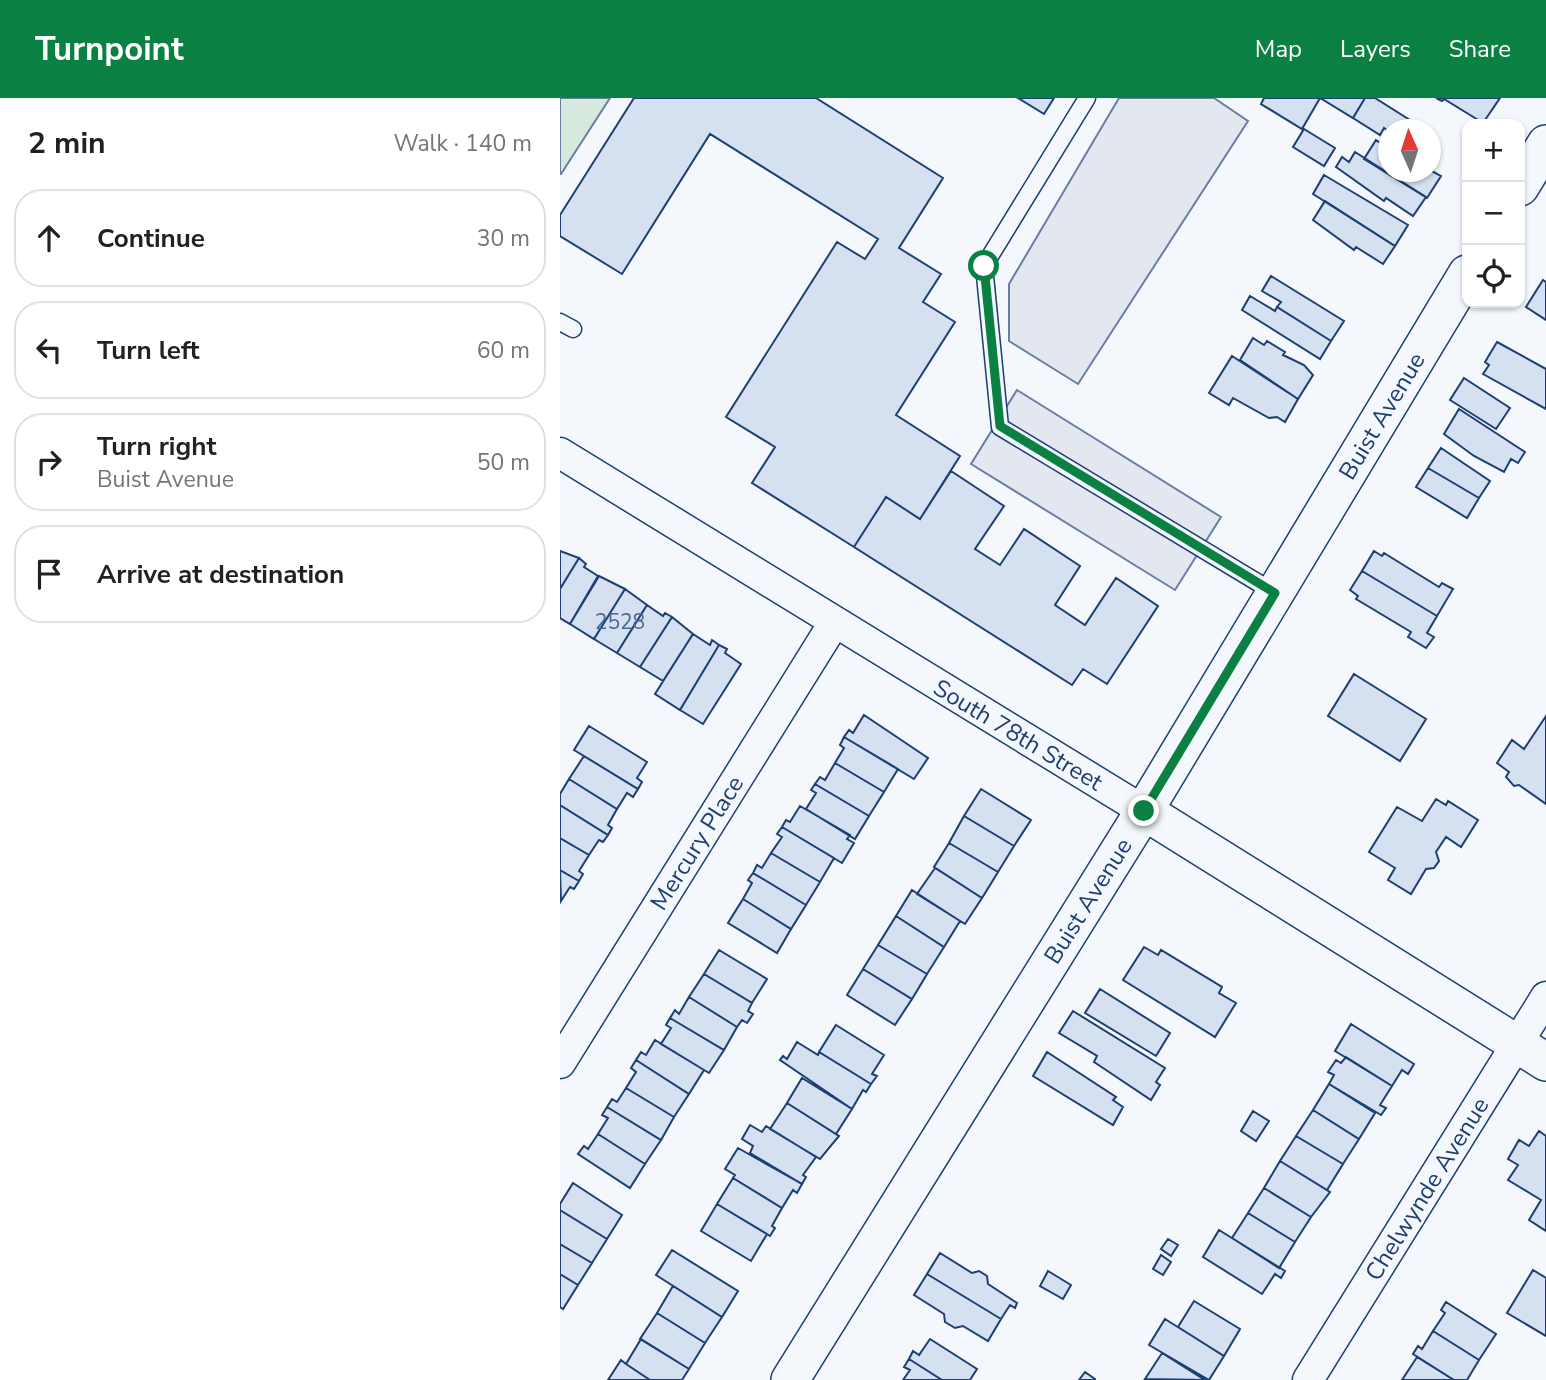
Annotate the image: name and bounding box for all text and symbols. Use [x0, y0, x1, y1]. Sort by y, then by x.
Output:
text: Turnpoint [35, 27, 184, 72]
text: Map [1255, 33, 1302, 65]
text: Layers [1340, 33, 1411, 65]
text: Share [1449, 33, 1511, 65]
north arrow [1378, 119, 1441, 182]
map controls [1462, 119, 1525, 308]
button: + [1462, 119, 1525, 182]
text: 2 min [28, 123, 106, 164]
text: Walk · 140 m [393, 128, 532, 159]
button: − [1462, 182, 1525, 245]
icon: ahead [30, 219, 68, 257]
text: Continue [97, 221, 205, 256]
text: 30 m [477, 223, 530, 254]
button: locate [1462, 245, 1525, 308]
route start [968, 250, 999, 281]
icon: left [30, 331, 68, 369]
text: Turn left [97, 333, 200, 368]
text: 60 m [477, 335, 530, 366]
street label: Buist Avenue [1331, 346, 1433, 486]
text: Turn right [97, 429, 216, 464]
icon: right [30, 443, 68, 481]
text: 50 m [477, 447, 530, 478]
text: Buist Avenue [97, 464, 234, 495]
icon: arrive [30, 555, 68, 593]
text: Arrive at destination [97, 557, 344, 592]
house number: 2528 [595, 608, 645, 636]
street label: South 78th Street [927, 672, 1109, 799]
street label: Mercury Place [643, 770, 751, 916]
route end [1128, 795, 1159, 826]
street label: Buist Avenue [1037, 832, 1139, 970]
street label: Chelwynde Avenue [1358, 1091, 1496, 1287]

